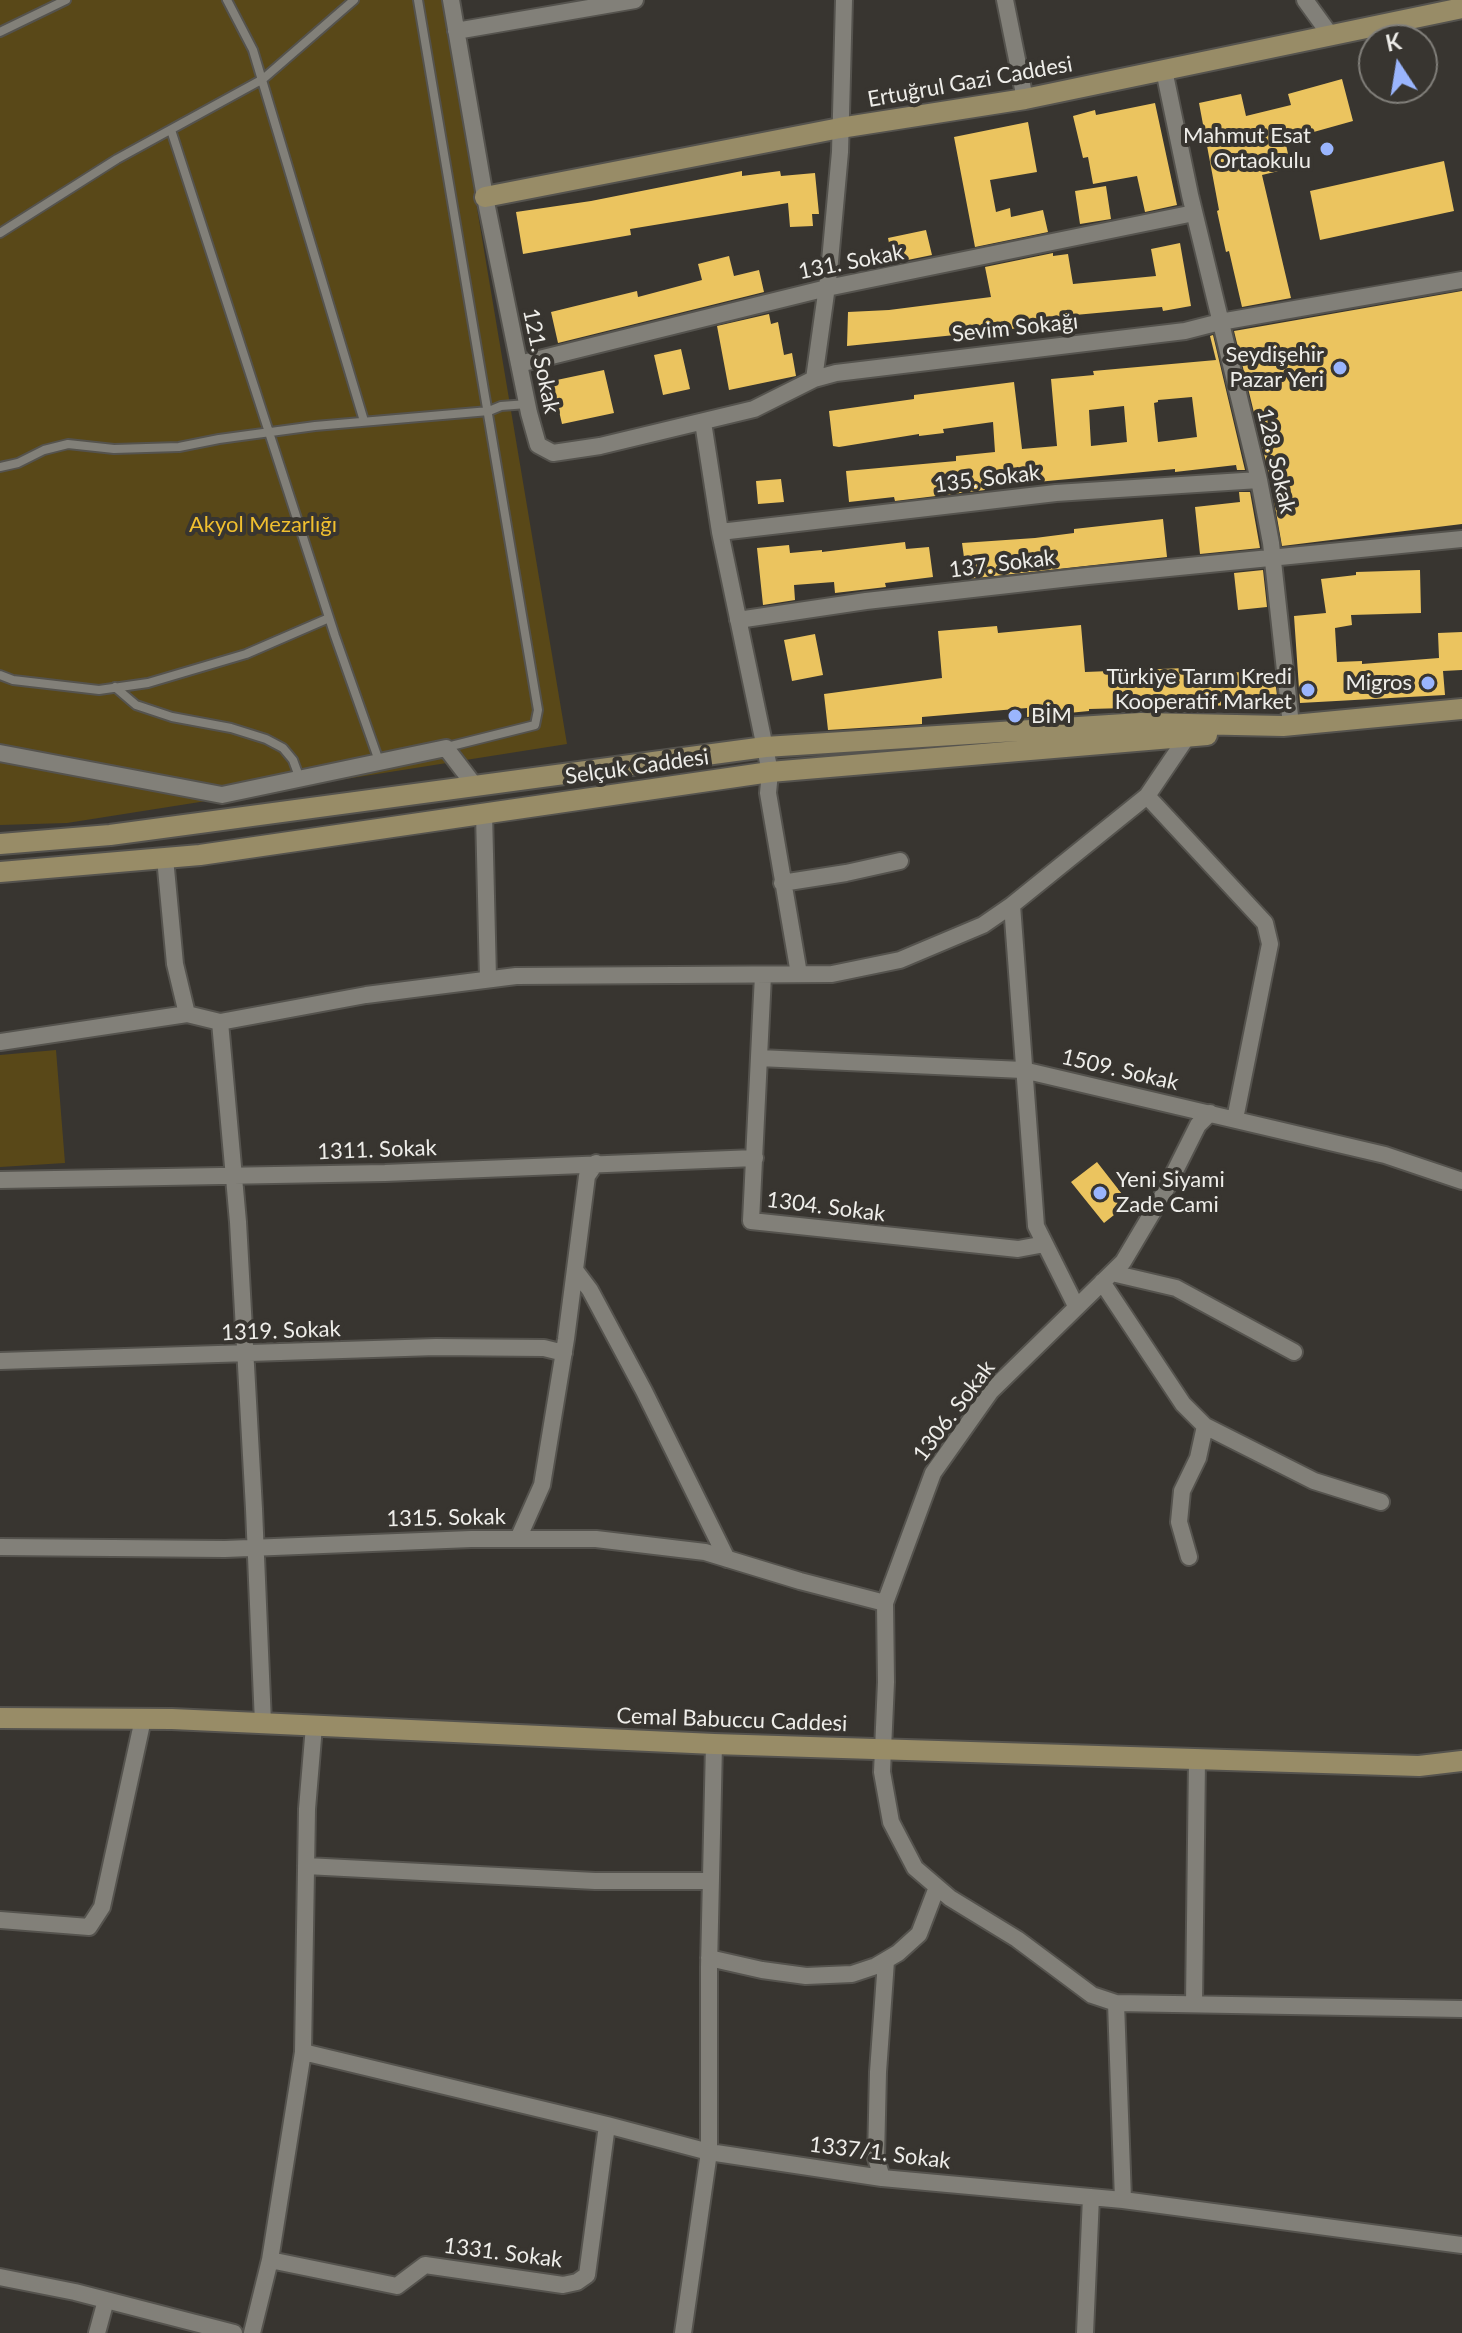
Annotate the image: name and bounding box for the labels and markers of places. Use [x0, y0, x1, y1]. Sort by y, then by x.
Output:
place label: Mahmut Esat Ortaokulu [1183, 123, 1311, 174]
marker: Mahmut Esat Ortaokulu [1318, 140, 1336, 158]
place label: Seydişehir Pazar Yeri [1225, 342, 1324, 394]
marker: Seydişehir Pazar Yeri [1331, 359, 1349, 377]
place label: Türkiye Tarım Kredi Kooperatif Market [1107, 664, 1292, 716]
place label: Migros [1345, 670, 1412, 696]
marker: Migros [1419, 674, 1437, 692]
marker: Türkiye Tarım Kredi Kooperatif Market [1299, 681, 1317, 699]
place label: BİM [1031, 703, 1072, 729]
marker: BİM [1006, 707, 1024, 725]
place label: Yeni Siyami Zade Cami [1116, 1167, 1225, 1218]
marker: Yeni Siyami Zade Cami [1091, 1184, 1109, 1202]

